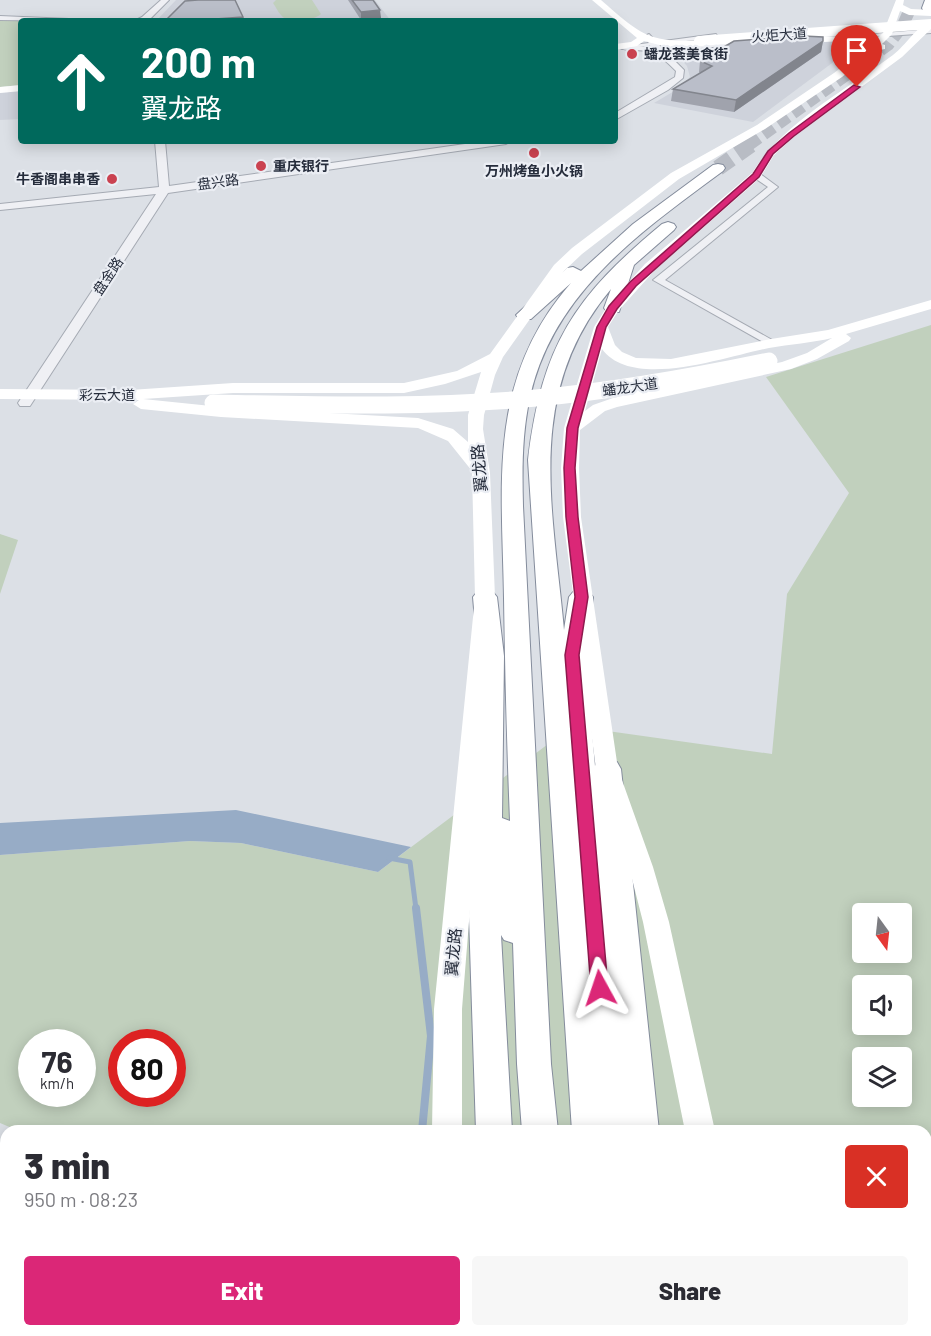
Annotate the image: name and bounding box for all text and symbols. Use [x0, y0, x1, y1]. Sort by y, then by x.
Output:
street label: 火炬大道 [750, 24, 807, 45]
pin [831, 25, 882, 87]
icon: arrive [840, 34, 873, 67]
text: 200 m [141, 36, 256, 86]
icon: ahead [42, 42, 120, 120]
place label: 蟠龙荟美食街 [644, 45, 728, 62]
marker: 蟠龙荟美食街 [625, 47, 639, 61]
text: 翼龙路 [141, 91, 222, 123]
marker: 万州烤鱼小火锅 [527, 146, 541, 160]
place label: 重庆银行 [273, 157, 329, 174]
marker: 重庆银行 [254, 159, 268, 173]
place label: 万州烤鱼小火锅 [485, 162, 583, 179]
place label: 牛香阁串串香 [16, 170, 100, 187]
street label: 盘兴路 [196, 170, 240, 193]
marker: 牛香阁串串香 [105, 172, 119, 186]
street label: 盘金路 [89, 254, 126, 298]
street label: 蟠龙大道 [601, 374, 659, 399]
street label: 彩云大道 [79, 386, 135, 403]
street label: 翼龙路 [467, 443, 490, 493]
north arrow [852, 903, 912, 963]
map controls [852, 903, 912, 1107]
street label: 翼龙路 [441, 927, 464, 977]
position arrow [568, 956, 632, 1020]
button: sound [852, 975, 912, 1035]
speed limit sign: 80 [108, 1029, 186, 1107]
text: 76 [42, 1043, 73, 1079]
button: layers [852, 1047, 912, 1107]
text: km/h [40, 1074, 74, 1092]
text: 3 min [24, 1143, 110, 1186]
button: close [845, 1145, 908, 1208]
text: 950 m · 08:23 [24, 1187, 138, 1211]
button: Exit [24, 1256, 460, 1325]
button: Share [472, 1256, 908, 1325]

